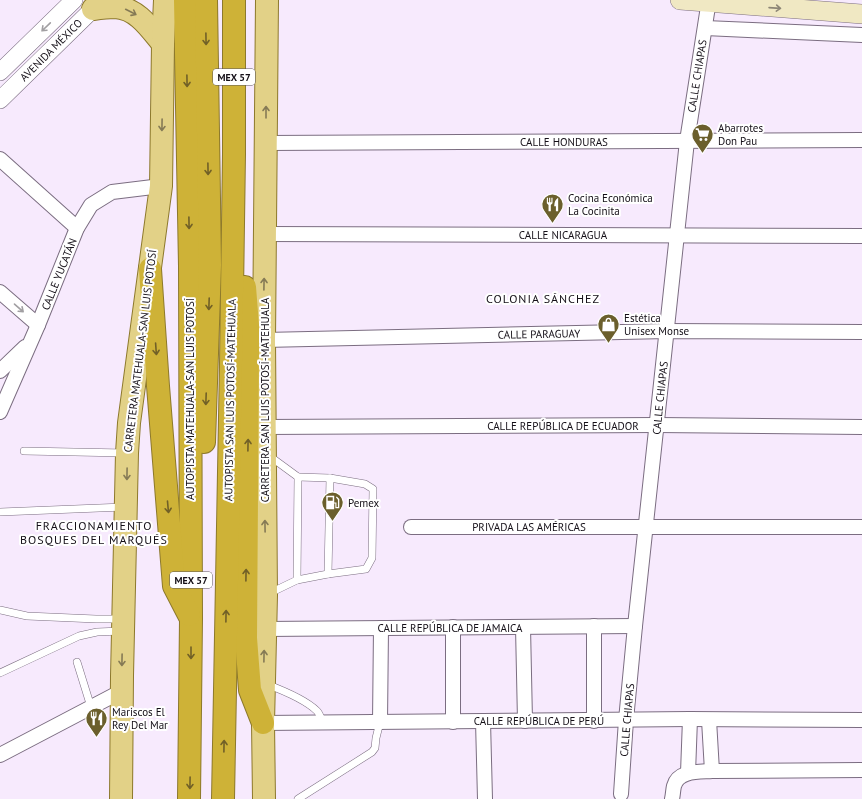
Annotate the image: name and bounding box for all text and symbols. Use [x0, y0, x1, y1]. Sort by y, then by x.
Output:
one-way arrow [768, 4, 781, 11]
one-way arrow [124, 9, 136, 16]
street label: AVENIDA MÉXICO [17, 16, 85, 84]
one-way arrow [41, 22, 51, 32]
one-way arrow [203, 32, 210, 45]
street label: CALLE CHIAPAS [684, 38, 710, 113]
road number: MEX 57 [213, 69, 255, 85]
one-way arrow [183, 74, 191, 87]
one-way arrow [262, 106, 270, 119]
one-way arrow [158, 118, 166, 131]
supermarket icon: Abarrotes Don Pau [689, 121, 715, 154]
place label: Abarrotes Don Pau [718, 121, 763, 148]
street label: CALLE HONDURAS [520, 135, 608, 149]
one-way arrow [205, 162, 212, 175]
restaurant icon: Cocina Económica La Cocinita [539, 191, 565, 224]
place label: Cocina Económica La Cocinita [568, 191, 653, 218]
one-way arrow [185, 216, 193, 229]
street label: CALLE NICARAGUA [519, 228, 608, 242]
street label: CALLE YUCATÁN [38, 236, 80, 312]
street label: CARRETERA MATEHUALA-SAN LUIS POTOSÍ [121, 248, 159, 453]
one-way arrow [260, 278, 268, 291]
district label: COLONIA SÁNCHEZ [486, 291, 600, 306]
street label: AUTOPISTA MATEHUALA-SAN LUIS POTOSÍ [183, 297, 197, 500]
one-way arrow [205, 297, 213, 310]
street label: CARRETERA SAN LUIS POTOSÍ-MATEHUALA [258, 297, 272, 502]
street label: AUTOPISTA SAN LUIS POTOSÍ-MATEHUALA [221, 298, 239, 501]
one-way arrow [14, 304, 24, 313]
shop icon: Estética Unisex Monse [595, 311, 621, 344]
place label: Estética Unisex Monse [624, 311, 690, 338]
street label: CALLE PARAGUAY [498, 326, 581, 342]
one-way arrow [152, 342, 159, 355]
street label: CALLE CHIAPAS [649, 360, 671, 435]
one-way arrow [202, 392, 209, 405]
street label: CALLE REPÚBLICA DE ECUADOR [487, 419, 639, 433]
one-way arrow [244, 439, 251, 452]
one-way arrow [123, 467, 131, 480]
fuel station icon: Pemex [319, 490, 345, 523]
place label: Pemex [348, 496, 380, 510]
one-way arrow [165, 500, 172, 513]
district label: FRACCIONAMIENTO BOSQUES DEL MARQUÉS [20, 518, 168, 547]
one-way arrow [261, 520, 269, 533]
street label: PRIVADA LAS AMÉRICAS [472, 520, 586, 534]
one-way arrow [242, 569, 250, 582]
road number: MEX 57 [170, 572, 212, 588]
one-way arrow [222, 610, 230, 623]
street label: CALLE REPÚBLICA DE JAMAICA [378, 621, 523, 635]
one-way arrow [187, 646, 195, 659]
one-way arrow [260, 650, 268, 663]
one-way arrow [118, 653, 126, 666]
street label: CALLE CHIAPAS [617, 683, 637, 757]
restaurant icon: Mariscos El Rey Del Mar [83, 705, 109, 738]
place label: Mariscos El Rey Del Mar [112, 705, 168, 732]
street label: CALLE REPÚBLICA DE PERÚ [474, 714, 604, 728]
one-way arrow [220, 740, 228, 753]
one-way arrow [186, 776, 194, 789]

